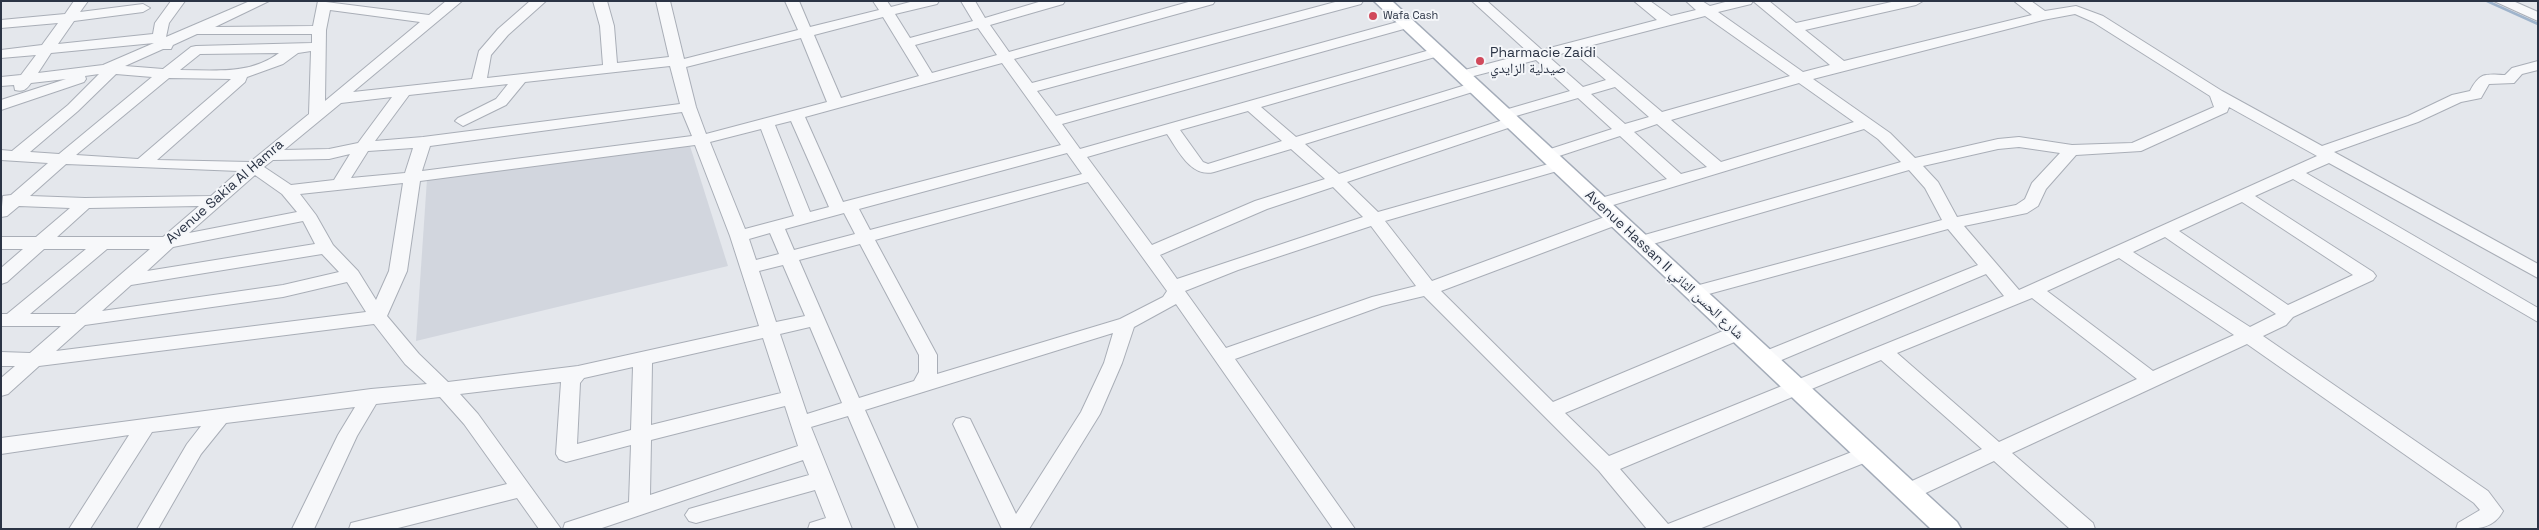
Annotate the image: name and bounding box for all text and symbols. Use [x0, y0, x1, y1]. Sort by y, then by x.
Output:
place label: Wafa Cash [1383, 9, 1438, 23]
marker: Wafa Cash [1367, 10, 1379, 22]
place label: Pharmacie Zaidi صيدلية الزايدي [1490, 45, 1596, 78]
marker: Pharmacie Zaidi صيدلية الزايدي [1474, 55, 1486, 67]
street label: Avenue Sakia Al Hamra [163, 136, 287, 248]
street label: Avenue Hassan II شارع الحسن الثاني [1581, 187, 1747, 343]

